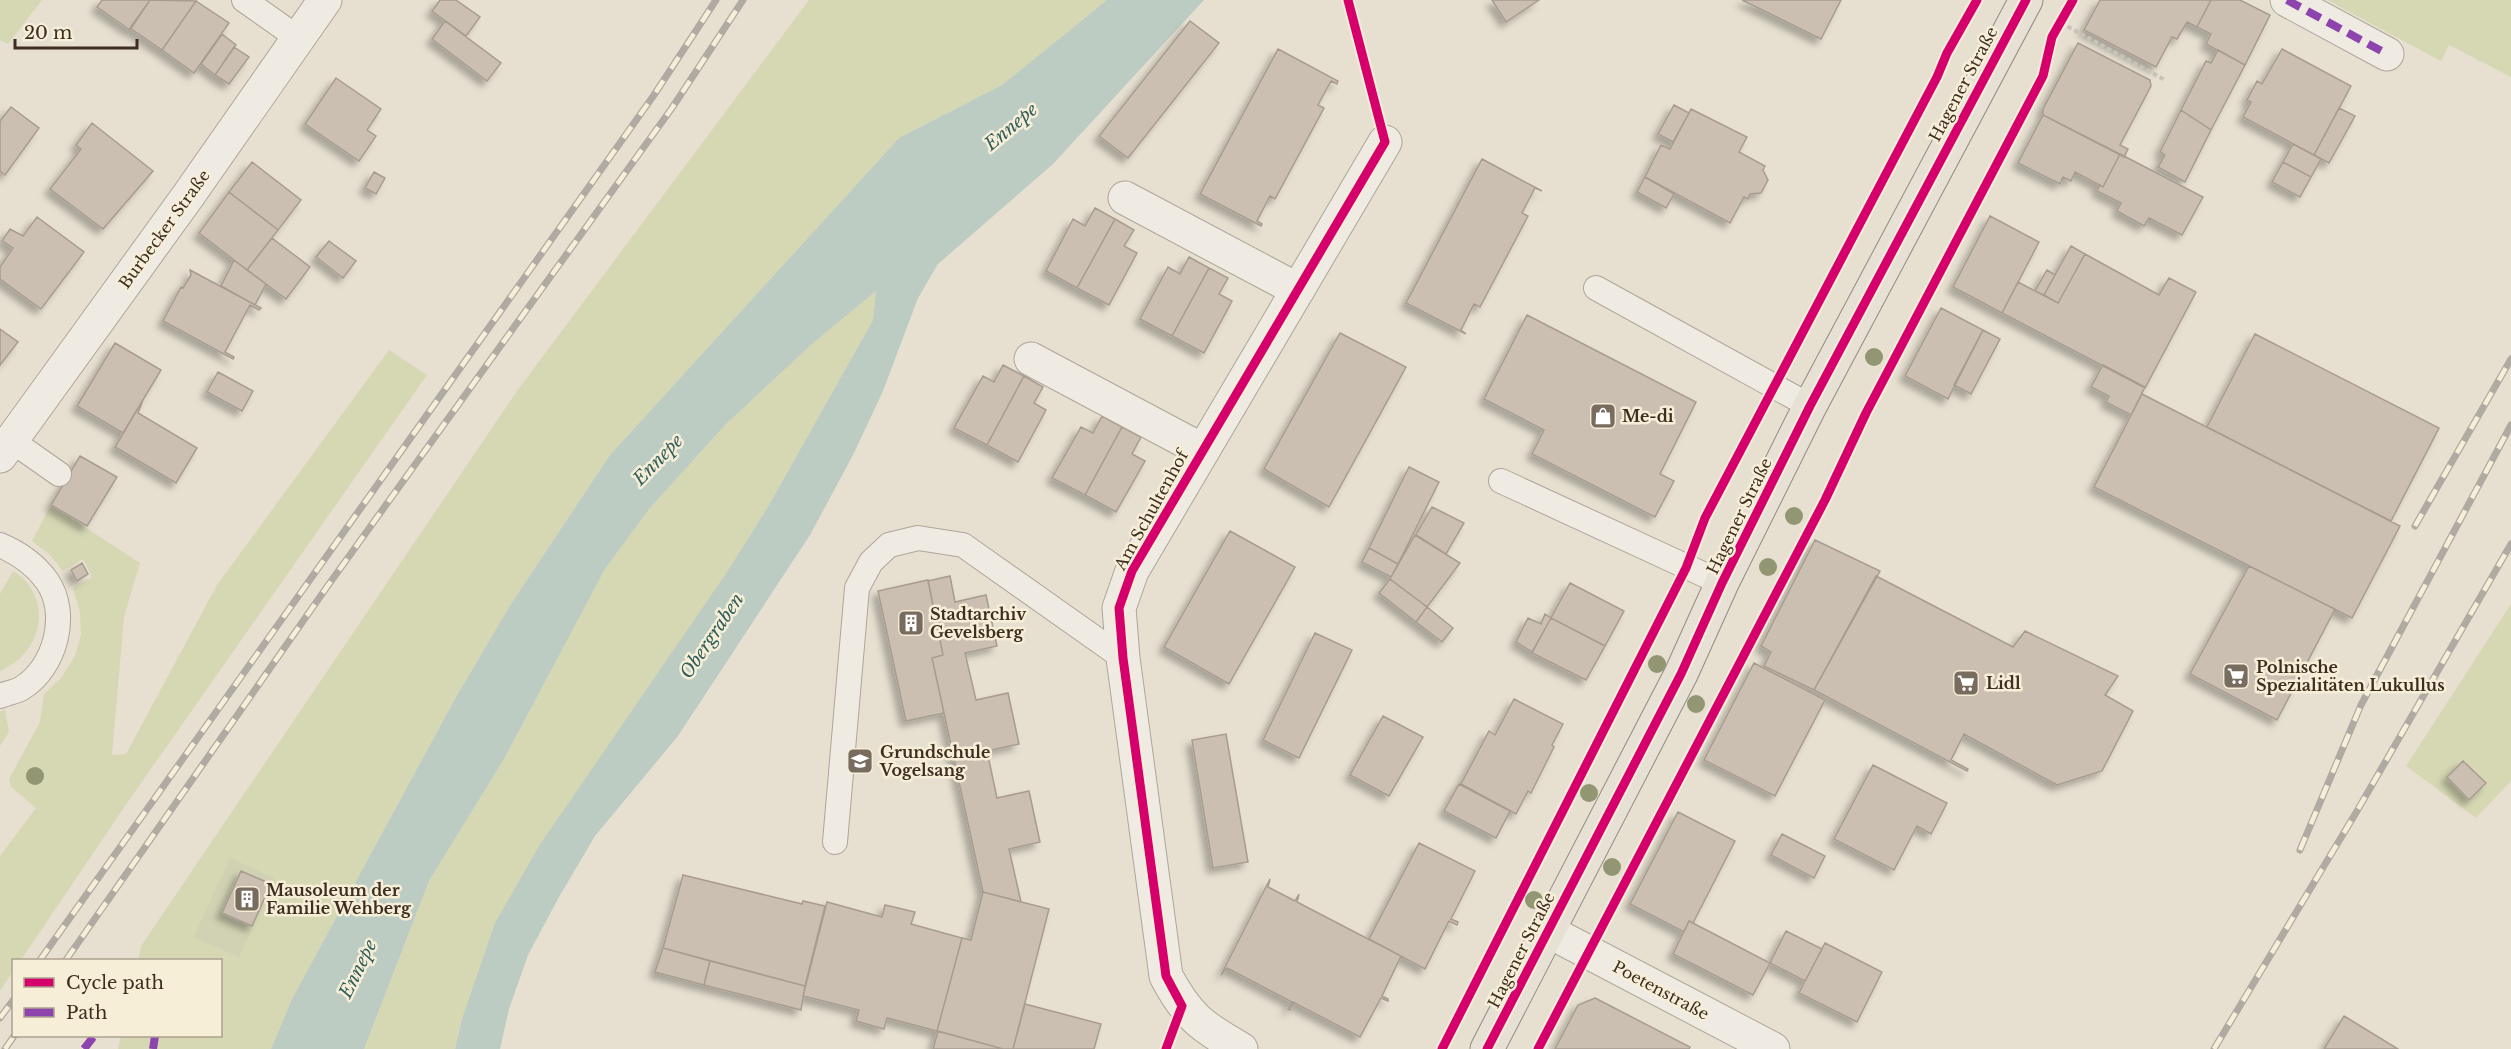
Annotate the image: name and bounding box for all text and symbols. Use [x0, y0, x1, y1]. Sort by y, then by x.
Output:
scale bar [15, 12, 136, 50]
text: 20 m [24, 22, 72, 44]
street label: Hagener Straße [1924, 23, 2002, 145]
water label: Ennepe [979, 99, 1042, 156]
street label: Burbecker Straße [114, 166, 214, 292]
shop icon: Me-di [1588, 401, 1618, 431]
place label: Me-di [1622, 406, 1674, 426]
water label: Ennepe [628, 430, 688, 491]
street label: Am Schultenhof [1109, 444, 1193, 574]
street label: Hagener Straße [1702, 454, 1776, 578]
water label: Obergraben [675, 589, 749, 683]
place label: Stadtarchiv Gevelsberg [930, 604, 1026, 642]
building icon: Stadtarchiv Gevelsberg [896, 608, 926, 638]
place label: Polnische Spezialitäten Lukullus [2256, 657, 2445, 695]
supermarket icon: Polnische Spezialitäten Lukullus [2221, 661, 2251, 691]
supermarket icon: Lidl [1951, 668, 1981, 698]
place label: Lidl [1986, 673, 2021, 693]
place label: Grundschule Vogelsang [879, 742, 990, 780]
school or university icon: Grundschule Vogelsang [845, 746, 875, 776]
place label: Mausoleum der Familie Wehberg [266, 880, 412, 918]
building icon: Mausoleum der Familie Wehberg [232, 884, 262, 914]
street label: Hagener Straße [1483, 889, 1559, 1011]
water label: Ennepe [334, 936, 382, 1003]
street label: Poetenstraße [1609, 956, 1713, 1024]
legend [12, 959, 222, 1037]
text: Cycle path [66, 972, 164, 994]
text: Path [66, 1002, 107, 1024]

